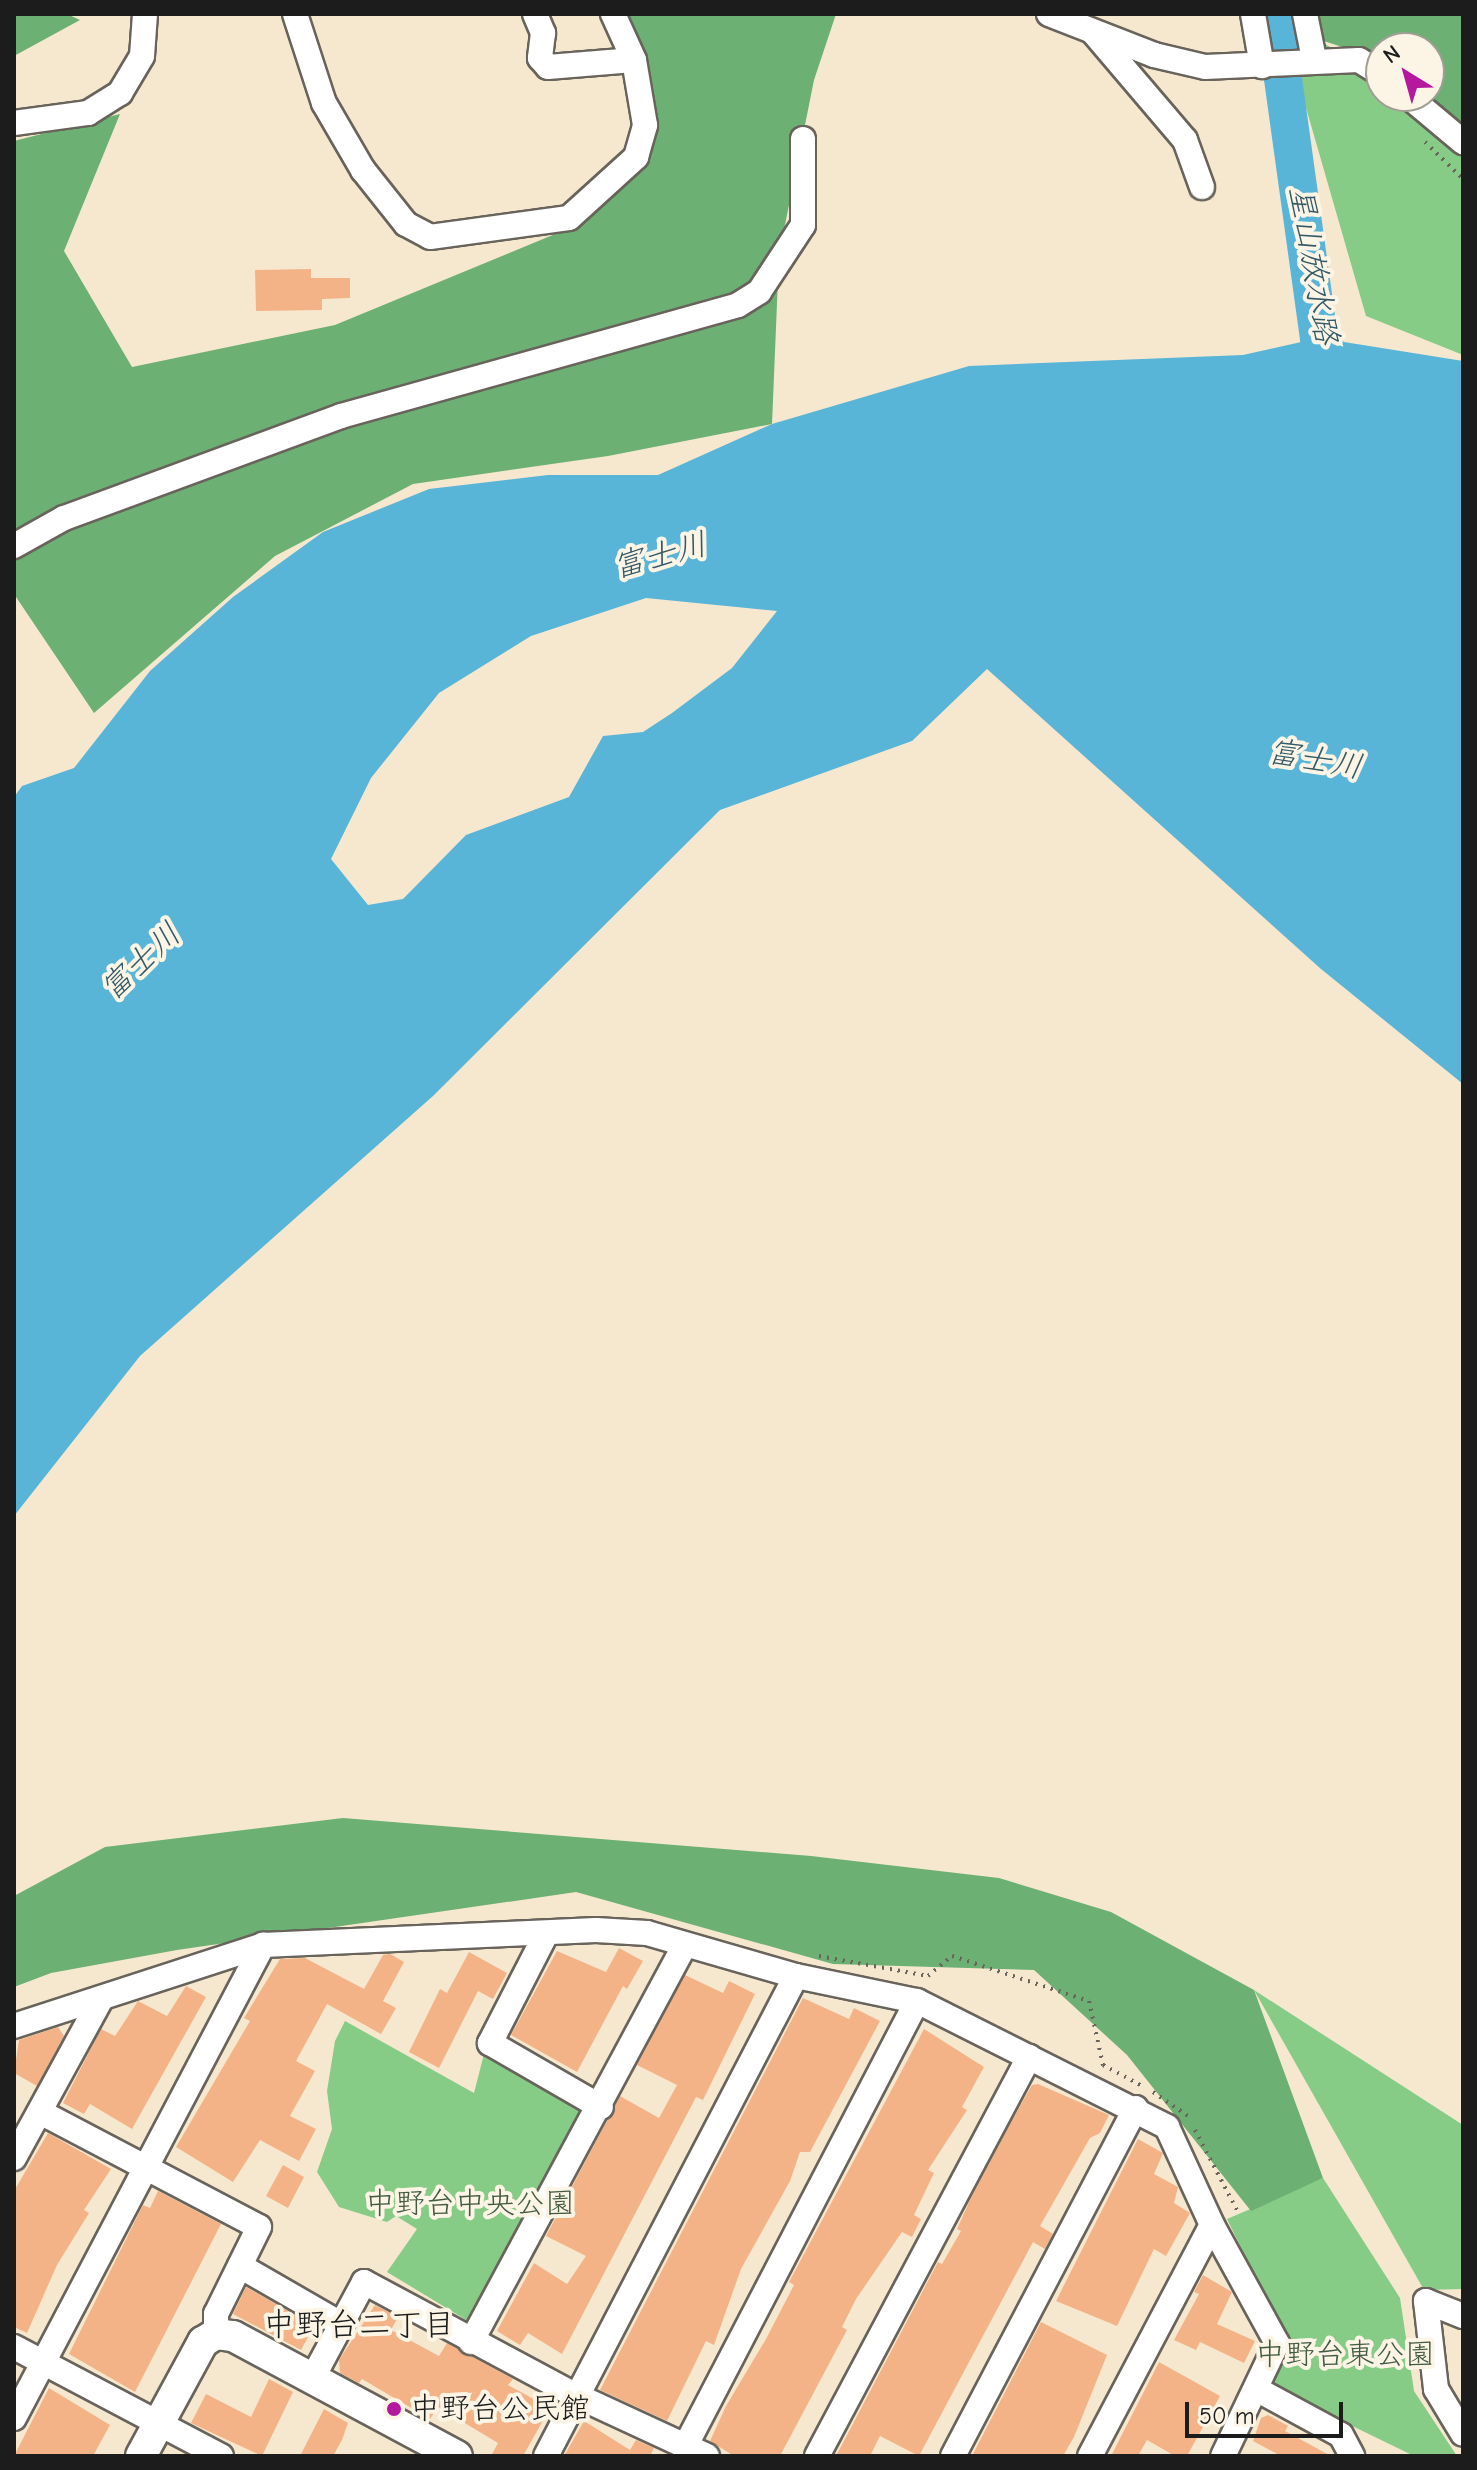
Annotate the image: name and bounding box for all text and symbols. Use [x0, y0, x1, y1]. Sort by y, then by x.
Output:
north arrow [1365, 32, 1445, 112]
text: N [1378, 40, 1405, 69]
water label: 星山放水路 [1280, 183, 1346, 347]
water label: 富士川 [609, 525, 711, 587]
water label: 富士川 [1264, 733, 1366, 787]
water label: 富士川 [93, 915, 189, 1009]
park label: 中野台中央公園 [365, 2186, 575, 2222]
district label: 中野台二丁目 [263, 2306, 455, 2344]
park label: 中野台東公園 [1255, 2337, 1435, 2373]
scale bar [1189, 2386, 1347, 2436]
place label: 中野台公民館 [410, 2391, 590, 2427]
marker: 中野台公民館 [385, 2400, 403, 2418]
text: 50 m [1199, 2402, 1255, 2430]

